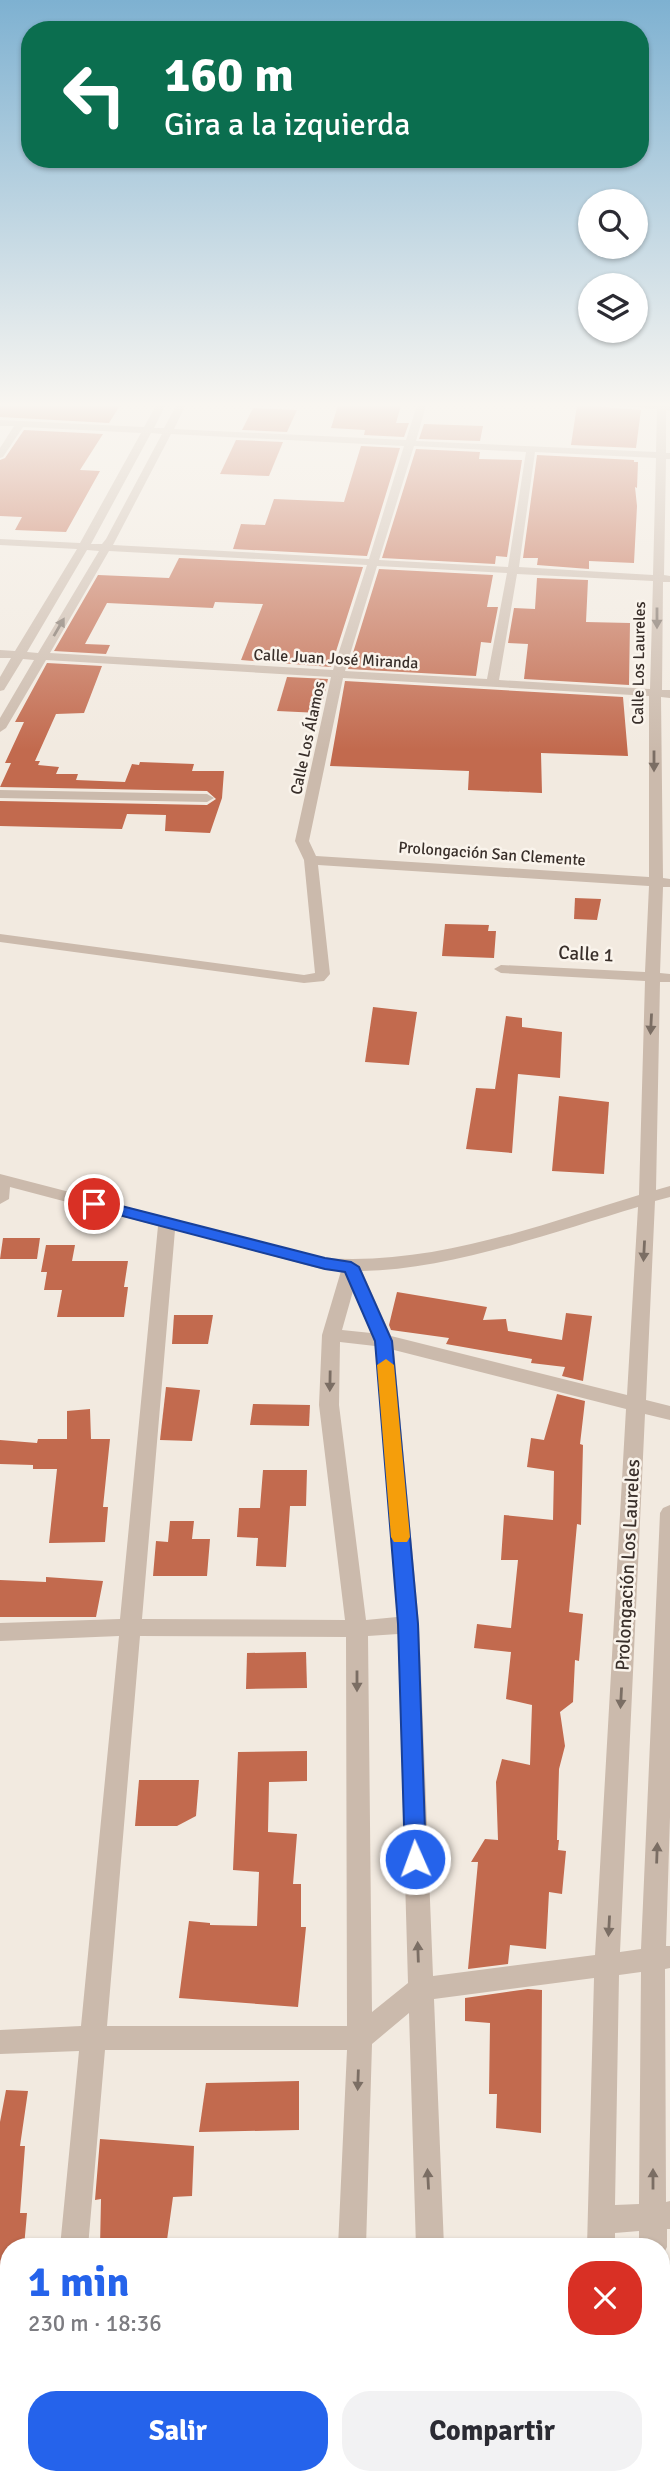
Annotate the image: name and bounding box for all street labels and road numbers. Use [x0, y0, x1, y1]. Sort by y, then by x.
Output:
street label: Calle Los Laureles [628, 601, 650, 725]
street label: Calle Juan José Miranda [253, 645, 419, 673]
street label: Calle Los Álamos [286, 679, 330, 797]
street label: Prolongación San Clemente [398, 837, 586, 871]
street label: Calle 1 [558, 941, 614, 967]
street label: Prolongación Los Laureles [610, 1459, 646, 1671]

